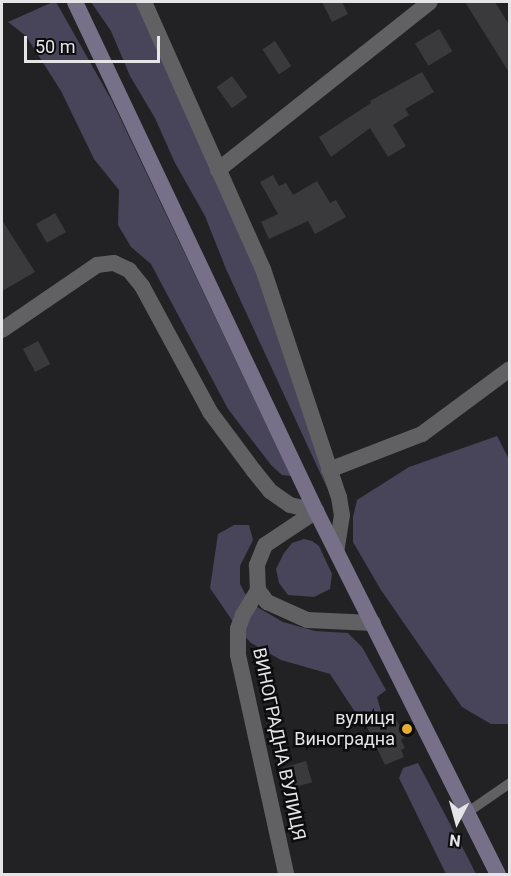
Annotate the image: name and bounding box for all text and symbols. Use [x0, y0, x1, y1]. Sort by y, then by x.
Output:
scale bar [27, 24, 164, 62]
text: 50 m [35, 36, 75, 57]
street label: ВИНОГРАДНА ВУЛИЦЯ [248, 646, 310, 842]
place label: вулиця Виноградна [294, 708, 395, 750]
marker: вулиця Виноградна [400, 722, 414, 736]
north arrow [427, 792, 487, 852]
text: N [448, 830, 462, 850]

